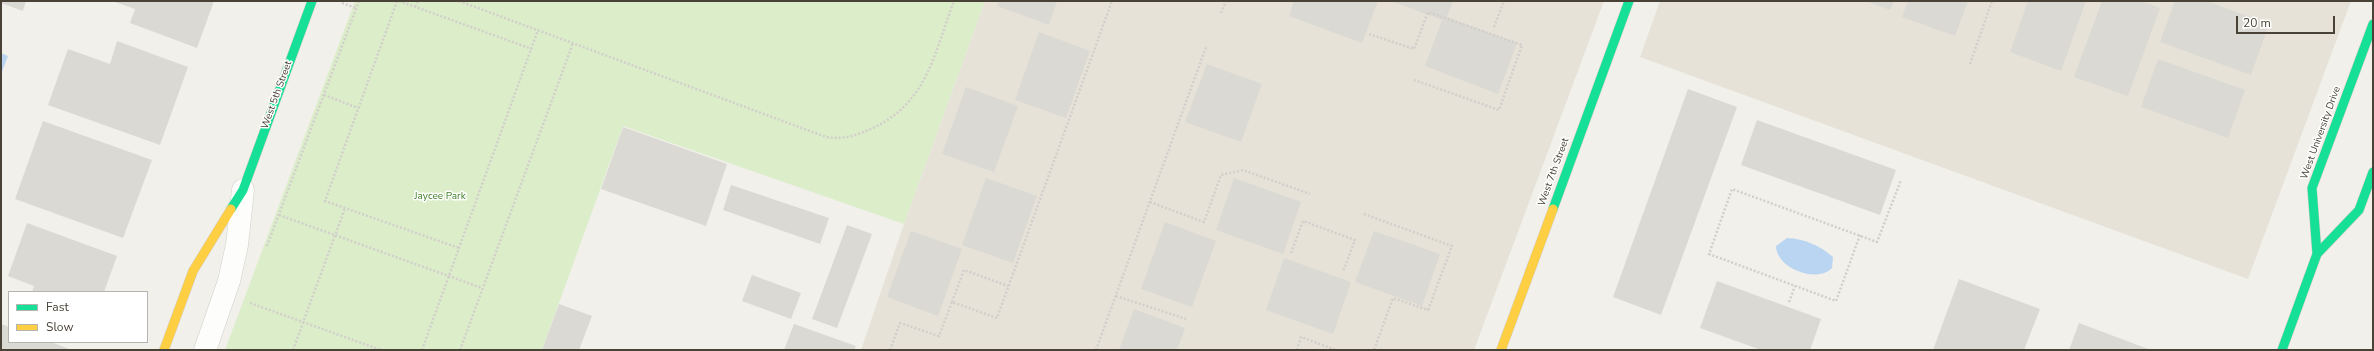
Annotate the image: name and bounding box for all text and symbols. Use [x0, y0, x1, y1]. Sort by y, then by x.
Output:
scale bar [2238, 8, 2337, 34]
text: 20 m [2243, 15, 2271, 31]
street label: West 5th Street [259, 59, 295, 131]
street label: West University Drive [2299, 85, 2343, 181]
street label: West 7th Street [1536, 136, 1572, 208]
park label: Jaycee Park [414, 191, 466, 203]
legend [8, 291, 148, 343]
text: Fast [46, 299, 69, 315]
text: Slow [46, 319, 74, 335]

